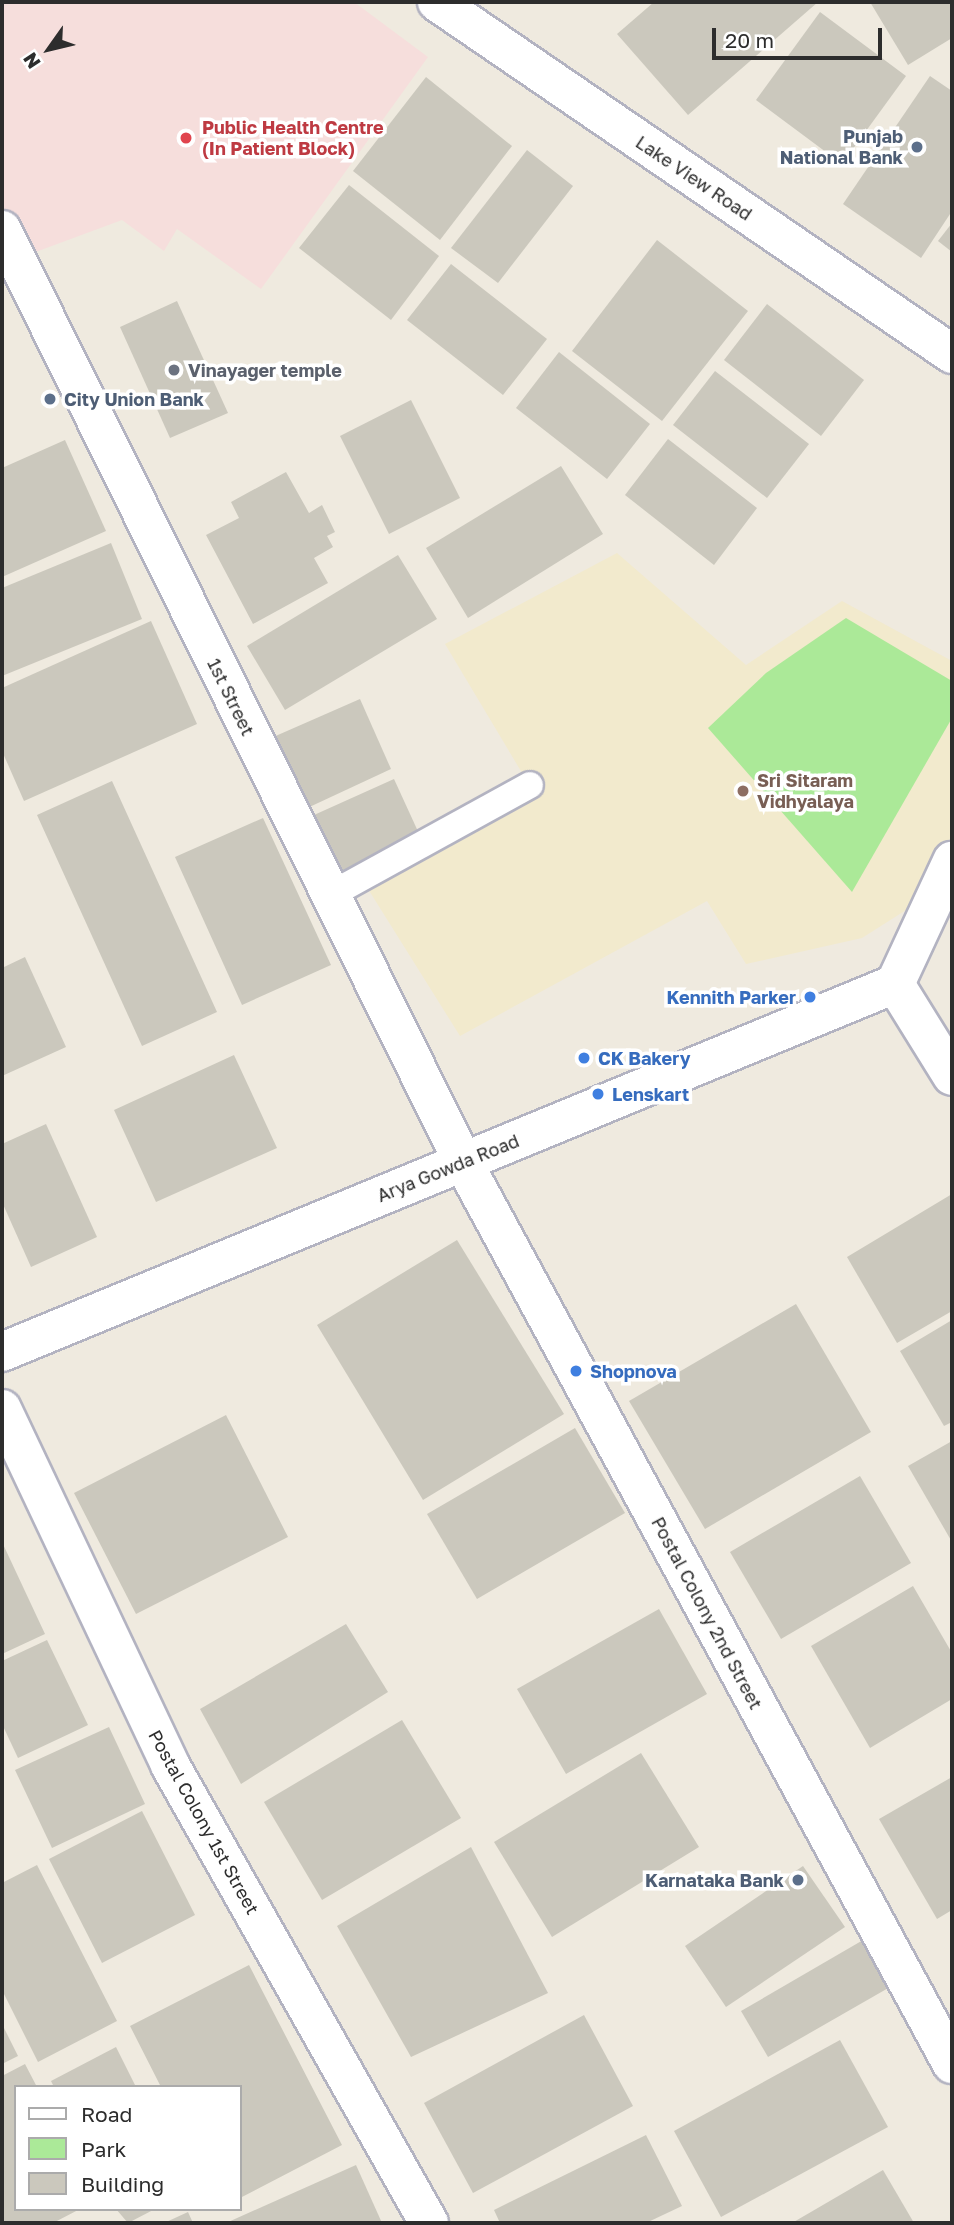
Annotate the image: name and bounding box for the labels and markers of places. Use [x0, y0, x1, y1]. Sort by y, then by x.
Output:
place label: Public Health Centre (In Patient Block) [202, 117, 384, 160]
place label: Punjab National Bank [780, 126, 903, 168]
marker: Public Health Centre (In Patient Block) [176, 128, 196, 148]
marker: Punjab National Bank [909, 139, 925, 155]
place label: Vinayager temple [188, 359, 342, 381]
marker: Vinayager temple [166, 362, 182, 378]
place label: City Union Bank [64, 388, 204, 410]
marker: City Union Bank [42, 391, 58, 407]
place label: Sri Sitaram Vidhyalaya [757, 770, 854, 812]
marker: Sri Sitaram Vidhyalaya [735, 783, 751, 799]
place label: Kennith Parker [666, 986, 796, 1008]
marker: Kennith Parker [802, 989, 818, 1005]
place label: CK Bakery [598, 1047, 690, 1069]
marker: CK Bakery [576, 1050, 592, 1066]
place label: Lenskart [612, 1083, 689, 1105]
marker: Lenskart [590, 1086, 606, 1102]
place label: Shopnova [590, 1360, 677, 1382]
marker: Shopnova [568, 1363, 584, 1379]
place label: Karnataka Bank [645, 1869, 784, 1891]
marker: Karnataka Bank [790, 1872, 806, 1888]

